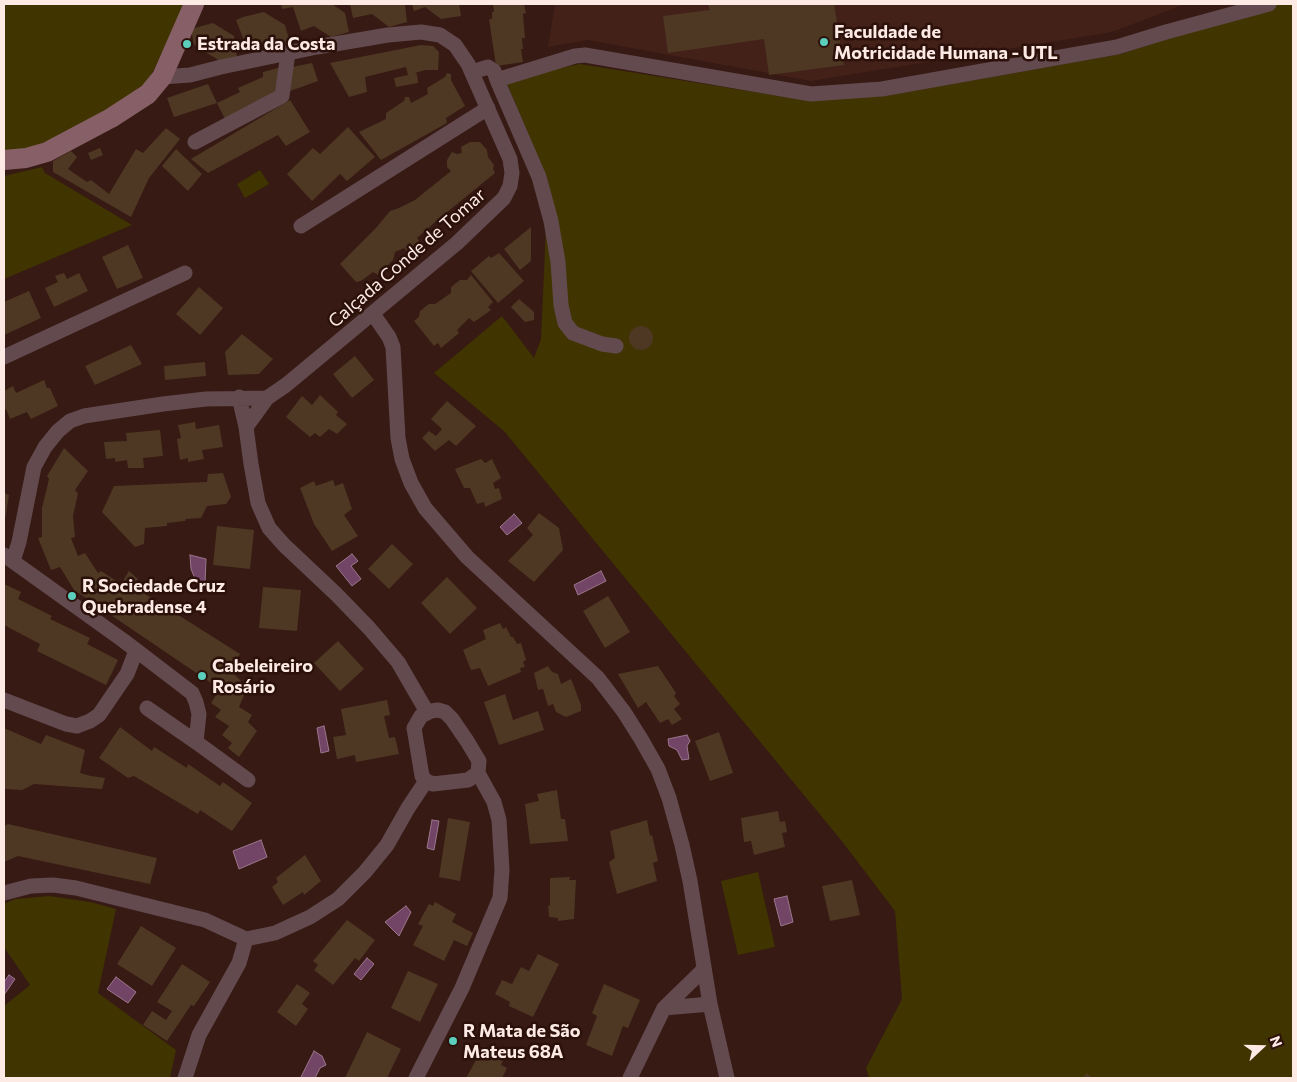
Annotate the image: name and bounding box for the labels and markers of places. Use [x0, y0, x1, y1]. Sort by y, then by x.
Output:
place label: Faculdade de Motricidade Humana - UTL [834, 21, 1058, 64]
place label: Estrada da Costa [197, 33, 335, 55]
marker: Faculdade de Motricidade Humana - UTL [818, 36, 830, 48]
marker: Estrada da Costa [181, 38, 193, 50]
place label: R Sociedade Cruz Quebradense 4 [82, 575, 225, 618]
marker: R Sociedade Cruz Quebradense 4 [66, 590, 78, 602]
place label: Cabeleireiro Rosário [212, 655, 313, 698]
marker: Cabeleireiro Rosário [196, 670, 208, 682]
place label: R Mata de São Mateus 68A [463, 1020, 580, 1062]
marker: R Mata de São Mateus 68A [447, 1035, 459, 1047]

